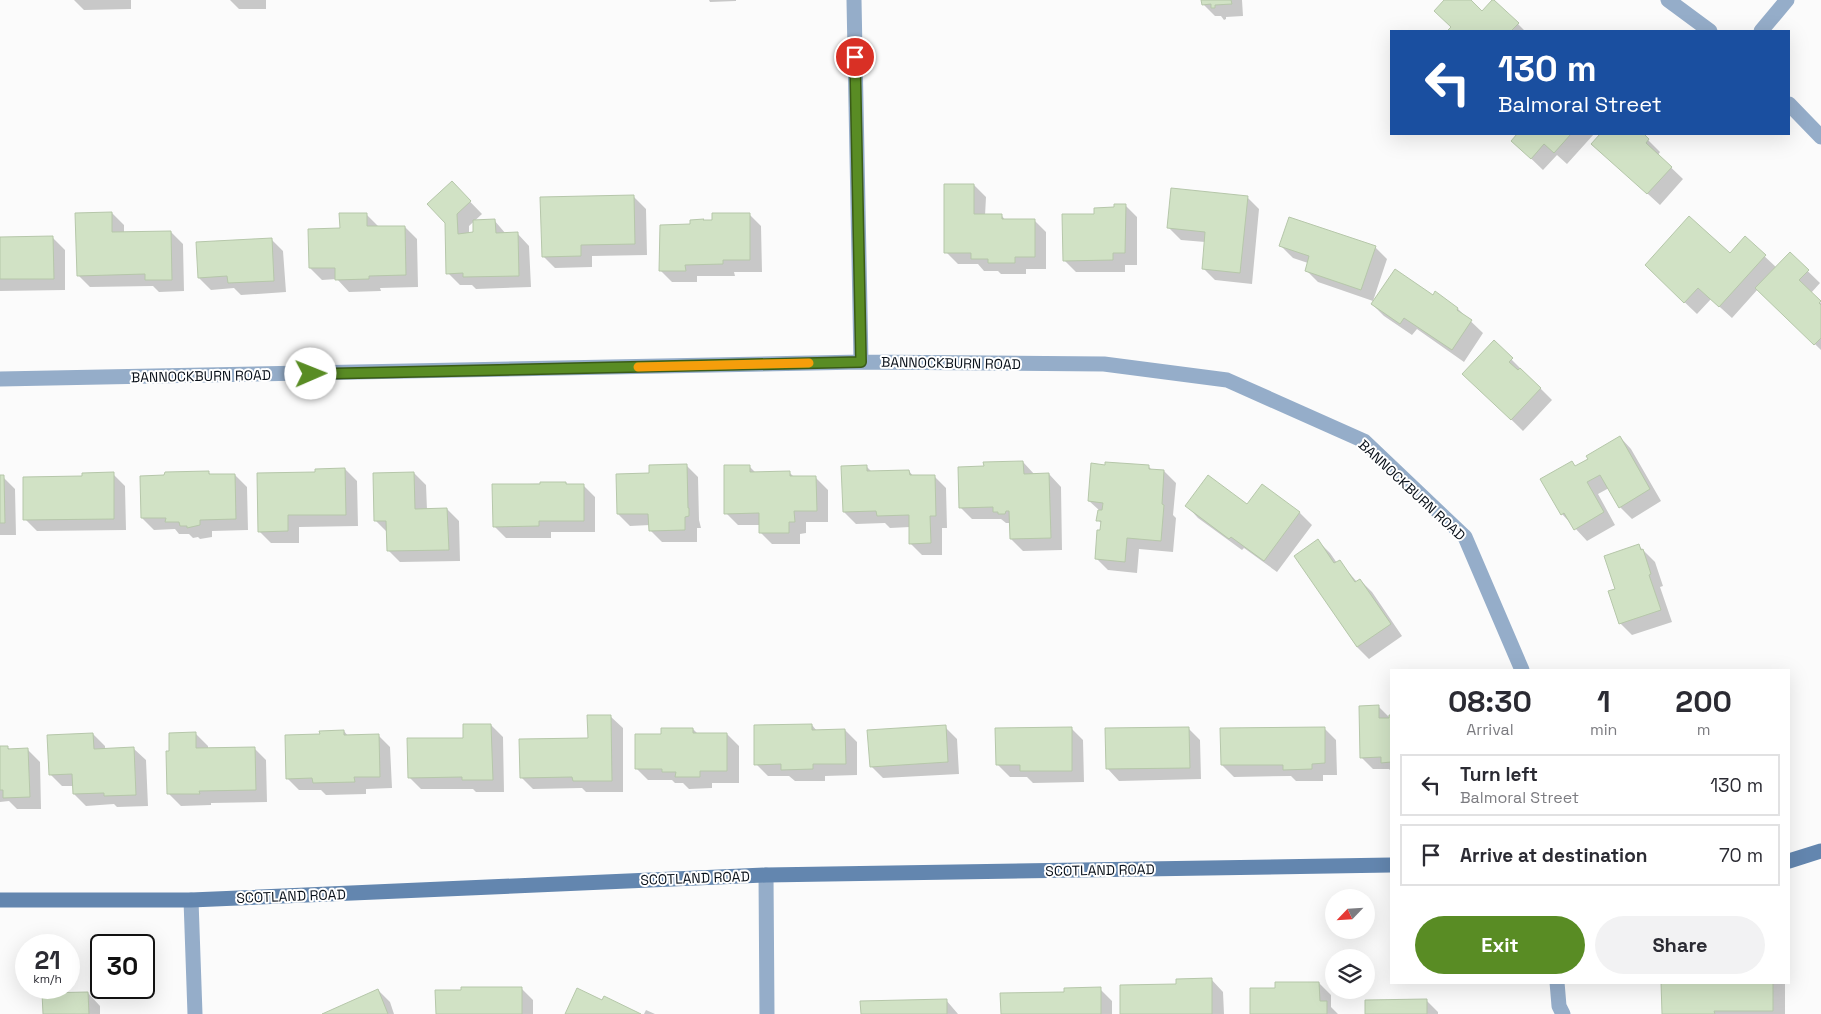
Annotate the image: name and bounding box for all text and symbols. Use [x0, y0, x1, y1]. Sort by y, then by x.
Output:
pin [834, 36, 876, 78]
icon: arrive [841, 43, 869, 71]
text: 130 m [1498, 47, 1597, 91]
icon: left [1415, 50, 1480, 115]
text: Balmoral Street [1498, 90, 1662, 118]
position arrow [284, 347, 336, 399]
street label: BANNOCKBURN ROAD [881, 353, 1021, 373]
street label: BANNOCKBURN ROAD [131, 366, 271, 386]
street label: BANNOCKBURN ROAD [1355, 436, 1469, 544]
text: 08:30 [1448, 682, 1532, 721]
text: 1 [1597, 682, 1610, 721]
text: 200 [1675, 682, 1732, 721]
text: Arrival [1466, 719, 1514, 740]
text: min [1590, 719, 1617, 740]
text: m [1697, 719, 1711, 740]
text: Turn left [1460, 762, 1538, 787]
icon: left [1417, 771, 1445, 799]
text: 130 m [1710, 773, 1763, 798]
text: Balmoral Street [1460, 787, 1579, 808]
icon: arrive [1417, 841, 1445, 869]
text: Arrive at destination [1460, 843, 1648, 868]
text: 70 m [1719, 843, 1763, 868]
street label: SCOTLAND ROAD [1045, 860, 1155, 880]
street label: SCOTLAND ROAD [640, 867, 750, 889]
street label: SCOTLAND ROAD [236, 885, 346, 907]
north arrow [1325, 889, 1375, 939]
map controls [1325, 889, 1375, 999]
button: Exit [1415, 916, 1585, 974]
button: Share [1595, 916, 1765, 974]
speed limit sign: 30 [90, 934, 155, 999]
text: 21 [34, 944, 61, 976]
button: layers [1325, 949, 1375, 999]
text: km/h [33, 971, 62, 987]

